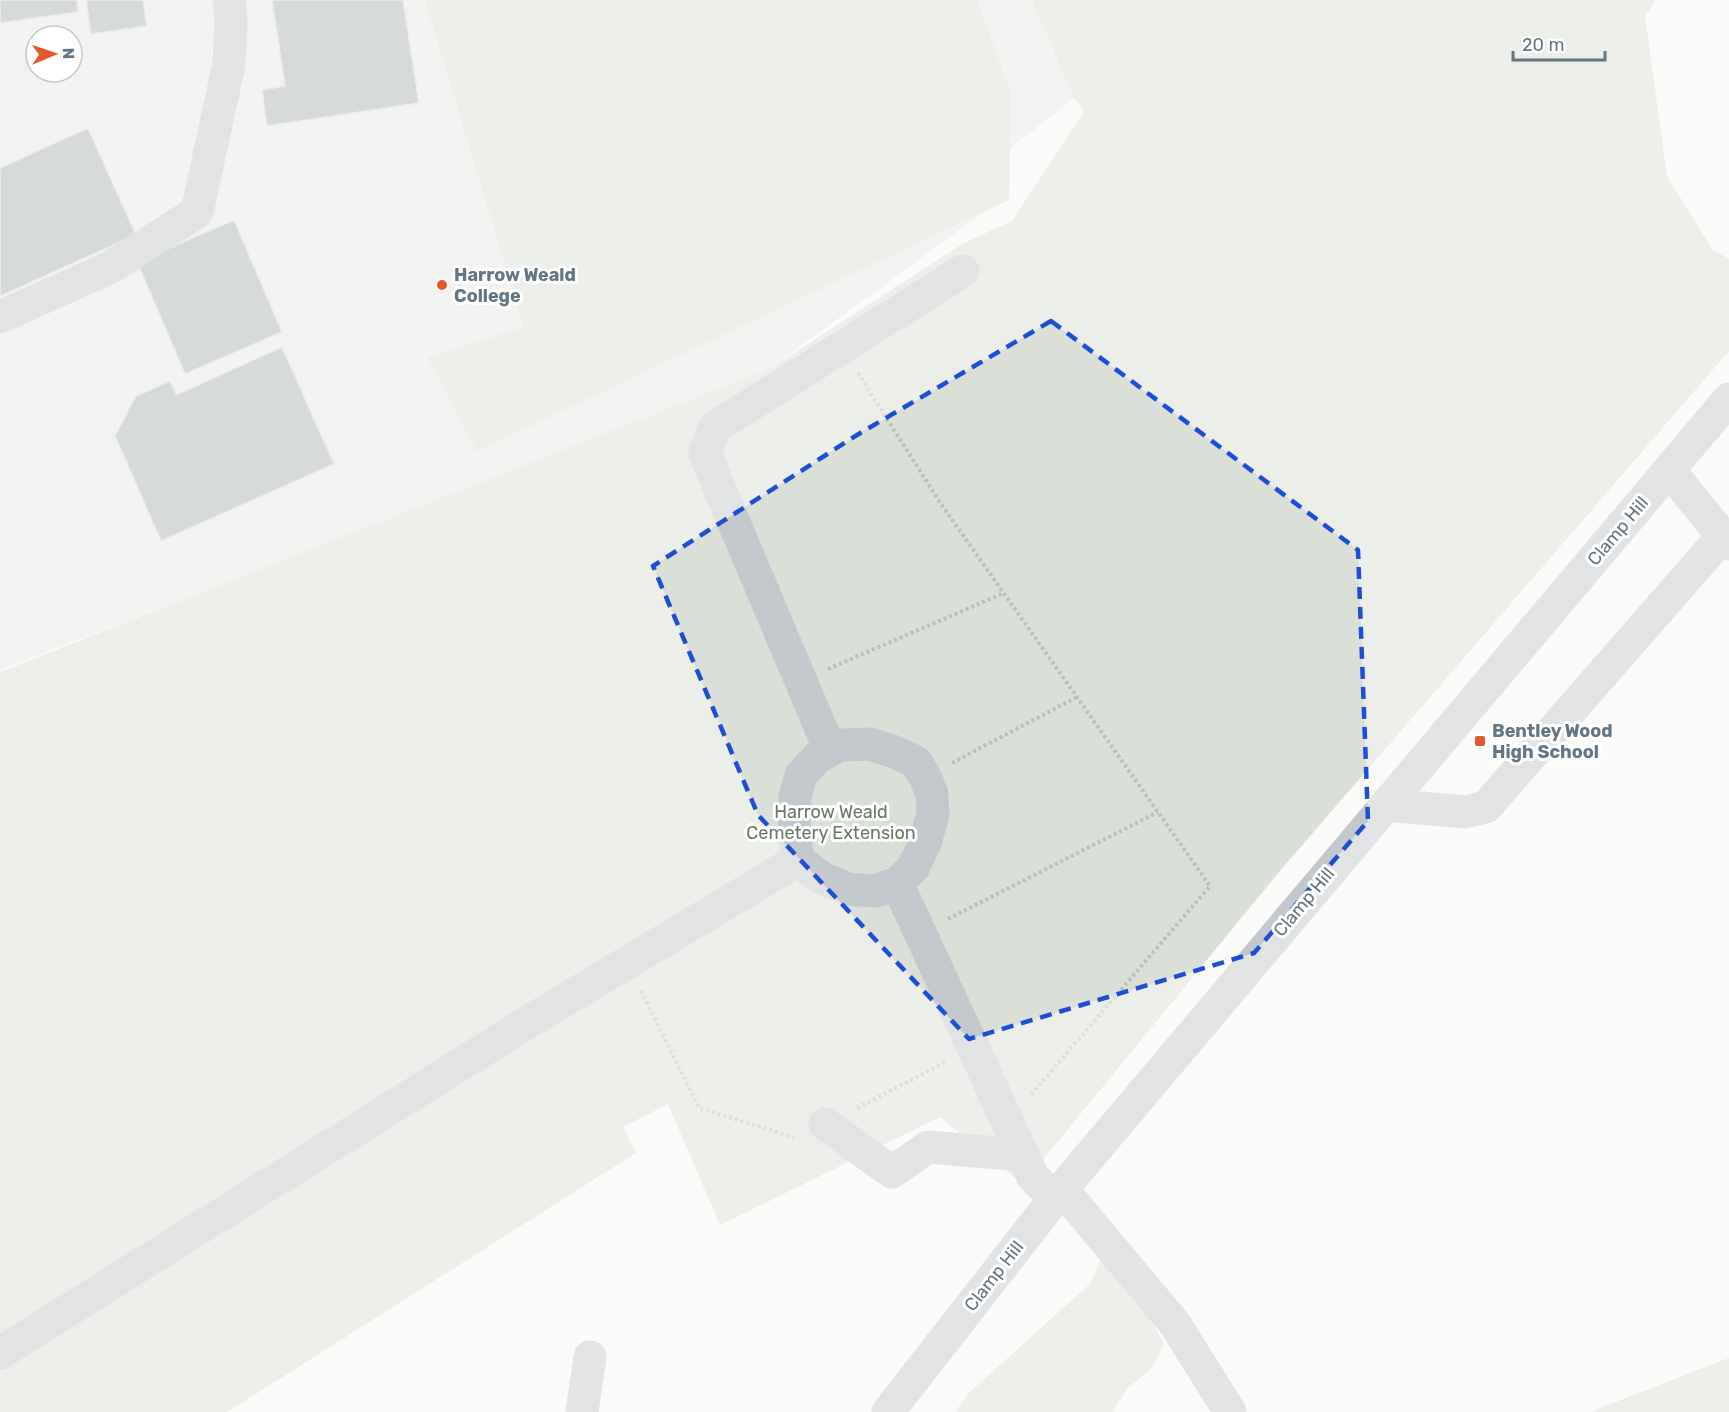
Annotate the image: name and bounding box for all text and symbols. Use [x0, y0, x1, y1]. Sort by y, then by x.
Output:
north arrow [24, 24, 84, 84]
scale bar [1513, 24, 1604, 62]
text: 20 m [1522, 34, 1564, 56]
text: N [59, 47, 78, 60]
place label: Harrow Weald College [454, 264, 576, 307]
marker: Harrow Weald College [435, 278, 449, 292]
street label: Clamp Hill [1583, 492, 1653, 570]
place label: Bentley Wood High School [1492, 720, 1613, 763]
marker: Bentley Wood High School [1473, 734, 1487, 748]
park label: Harrow Weald Cemetery Extension [746, 801, 916, 844]
street label: Clamp Hill [1269, 863, 1339, 941]
street label: Clamp Hill [960, 1236, 1028, 1316]

